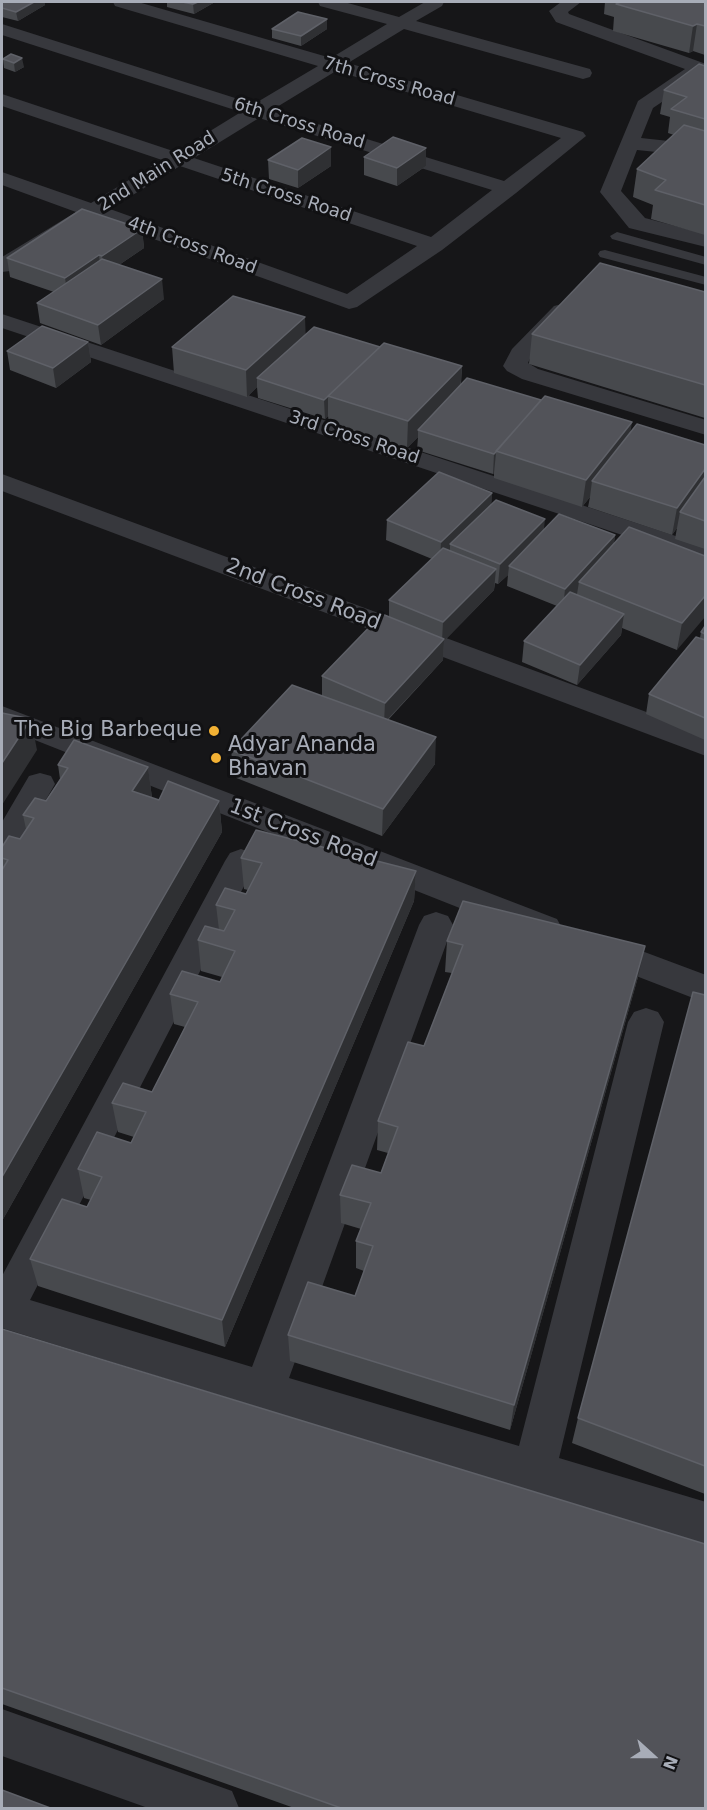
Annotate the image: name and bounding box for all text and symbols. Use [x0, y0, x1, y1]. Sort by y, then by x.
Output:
street label: 7th Cross Road [321, 53, 457, 111]
street label: 6th Cross Road [231, 94, 367, 154]
street label: 2nd Main Road [95, 127, 219, 217]
street label: 5th Cross Road [218, 165, 354, 227]
street label: 4th Cross Road [124, 213, 260, 279]
street label: 3rd Cross Road [286, 407, 422, 469]
street label: 2nd Cross Road [222, 554, 384, 636]
place label: The Big Barbeque [14, 718, 202, 744]
marker: The Big Barbeque [207, 724, 221, 738]
place label: Adyar Ananda Bhavan [228, 733, 376, 783]
marker: Adyar Ananda Bhavan [209, 751, 223, 765]
street label: 1st Cross Road [226, 794, 380, 874]
north arrow [623, 1726, 683, 1786]
text: N [659, 1753, 682, 1772]

